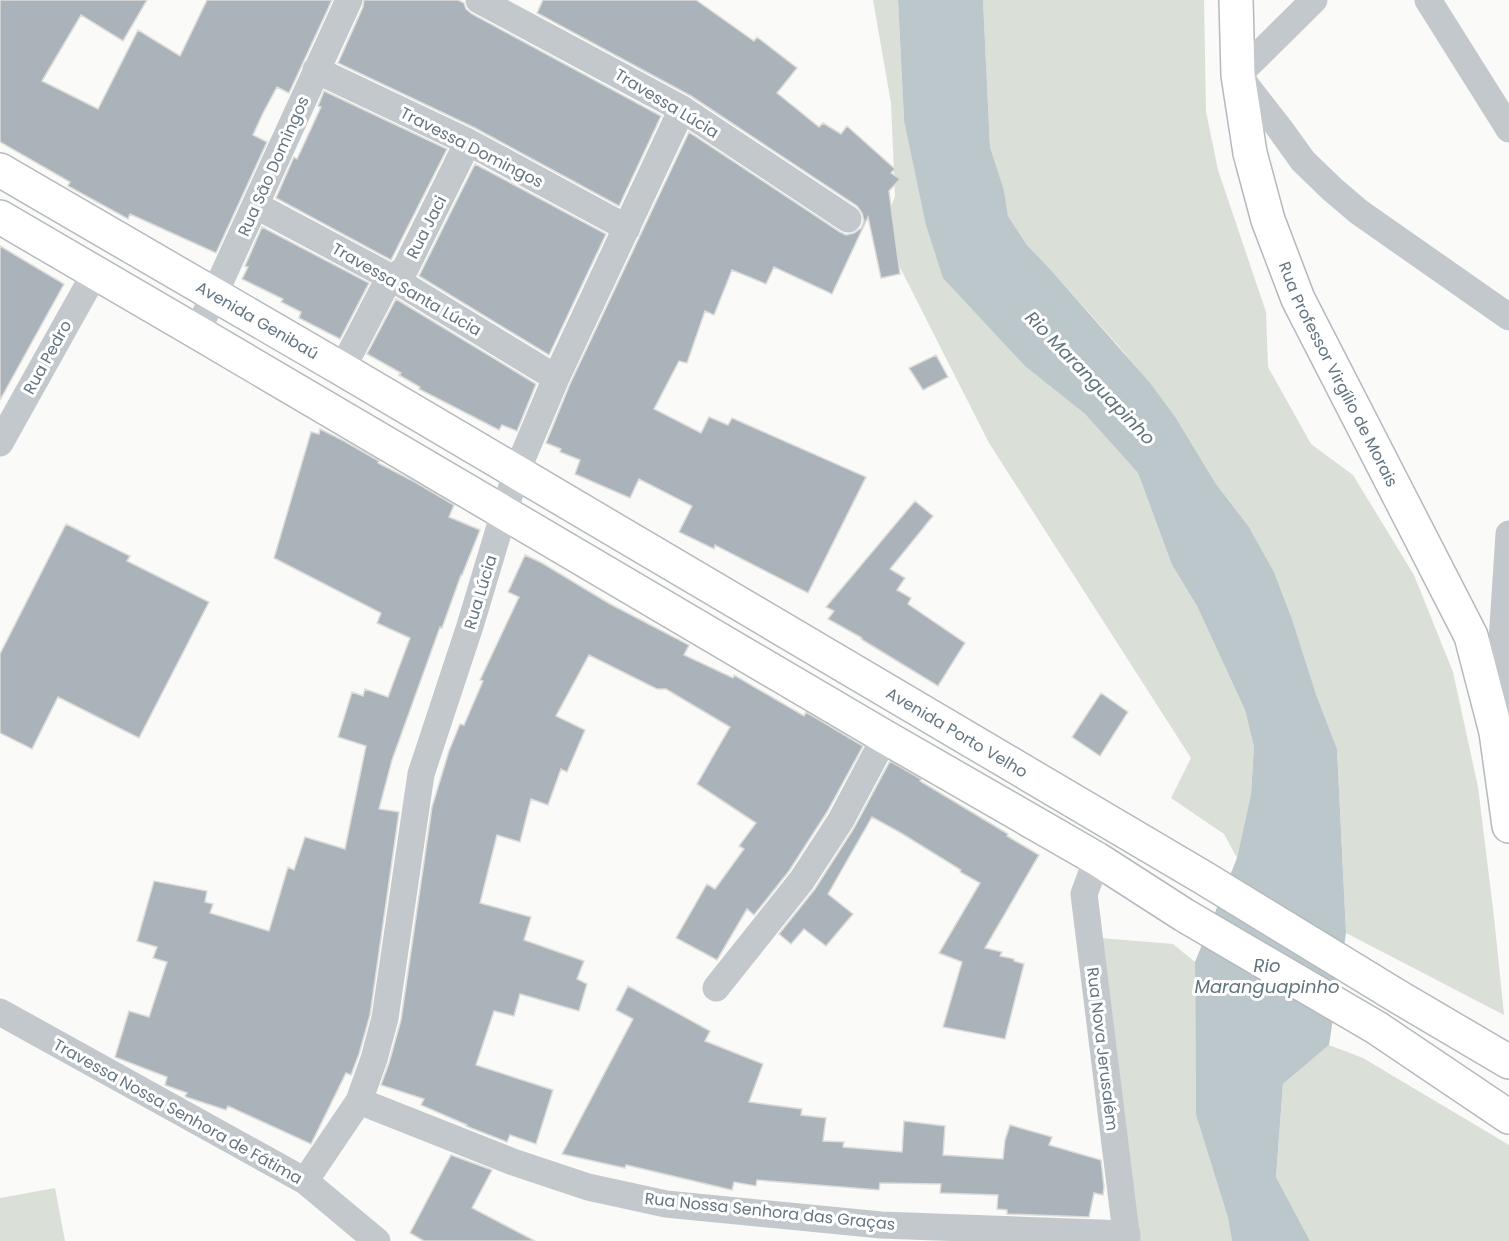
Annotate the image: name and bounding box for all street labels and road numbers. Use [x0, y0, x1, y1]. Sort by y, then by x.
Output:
street label: Travessa Lúcia [610, 63, 723, 144]
street label: Rua São Domingos [232, 92, 315, 240]
street label: Travessa Domingos [396, 101, 547, 194]
street label: Rua Jaci [401, 192, 452, 263]
street label: Travessa Santa Lúcia [328, 237, 486, 342]
street label: Rua Professor Virgílio de Morais [1273, 258, 1404, 491]
street label: Avenida Genibaú [192, 276, 323, 365]
street label: Rua Pedro [18, 316, 77, 398]
street label: Rua Lúcia [458, 552, 503, 632]
street label: Avenida Porto Velho [882, 682, 1032, 783]
street label: Rua Nova Jerusalém [1081, 966, 1124, 1132]
street label: Travessa Nossa Senhora de Fátima [49, 1033, 306, 1190]
street label: Rua Nossa Senhora das Graças [644, 1187, 896, 1236]

